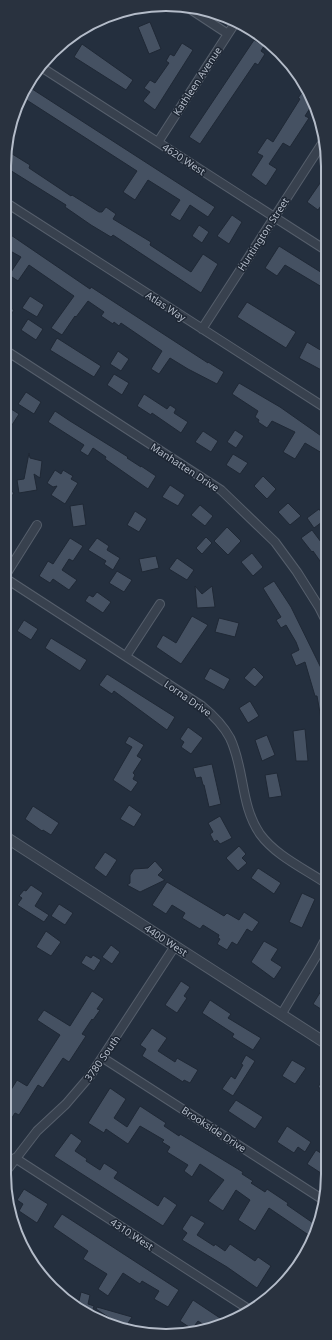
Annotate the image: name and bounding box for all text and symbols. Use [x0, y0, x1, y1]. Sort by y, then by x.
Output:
street label: Kathleen Avenue [170, 44, 225, 118]
street label: 4620 West [160, 140, 209, 178]
street label: Huntington Street [234, 194, 292, 273]
street label: Atlas Way [143, 288, 190, 325]
street label: Manhatten Drive [148, 440, 222, 495]
street label: Lorna Drive [162, 677, 215, 720]
street label: 4400 West [142, 921, 191, 959]
street label: 3780 South [81, 1032, 123, 1084]
street label: Brookside Drive [179, 1103, 249, 1155]
street label: 4310 West [108, 1215, 157, 1253]

